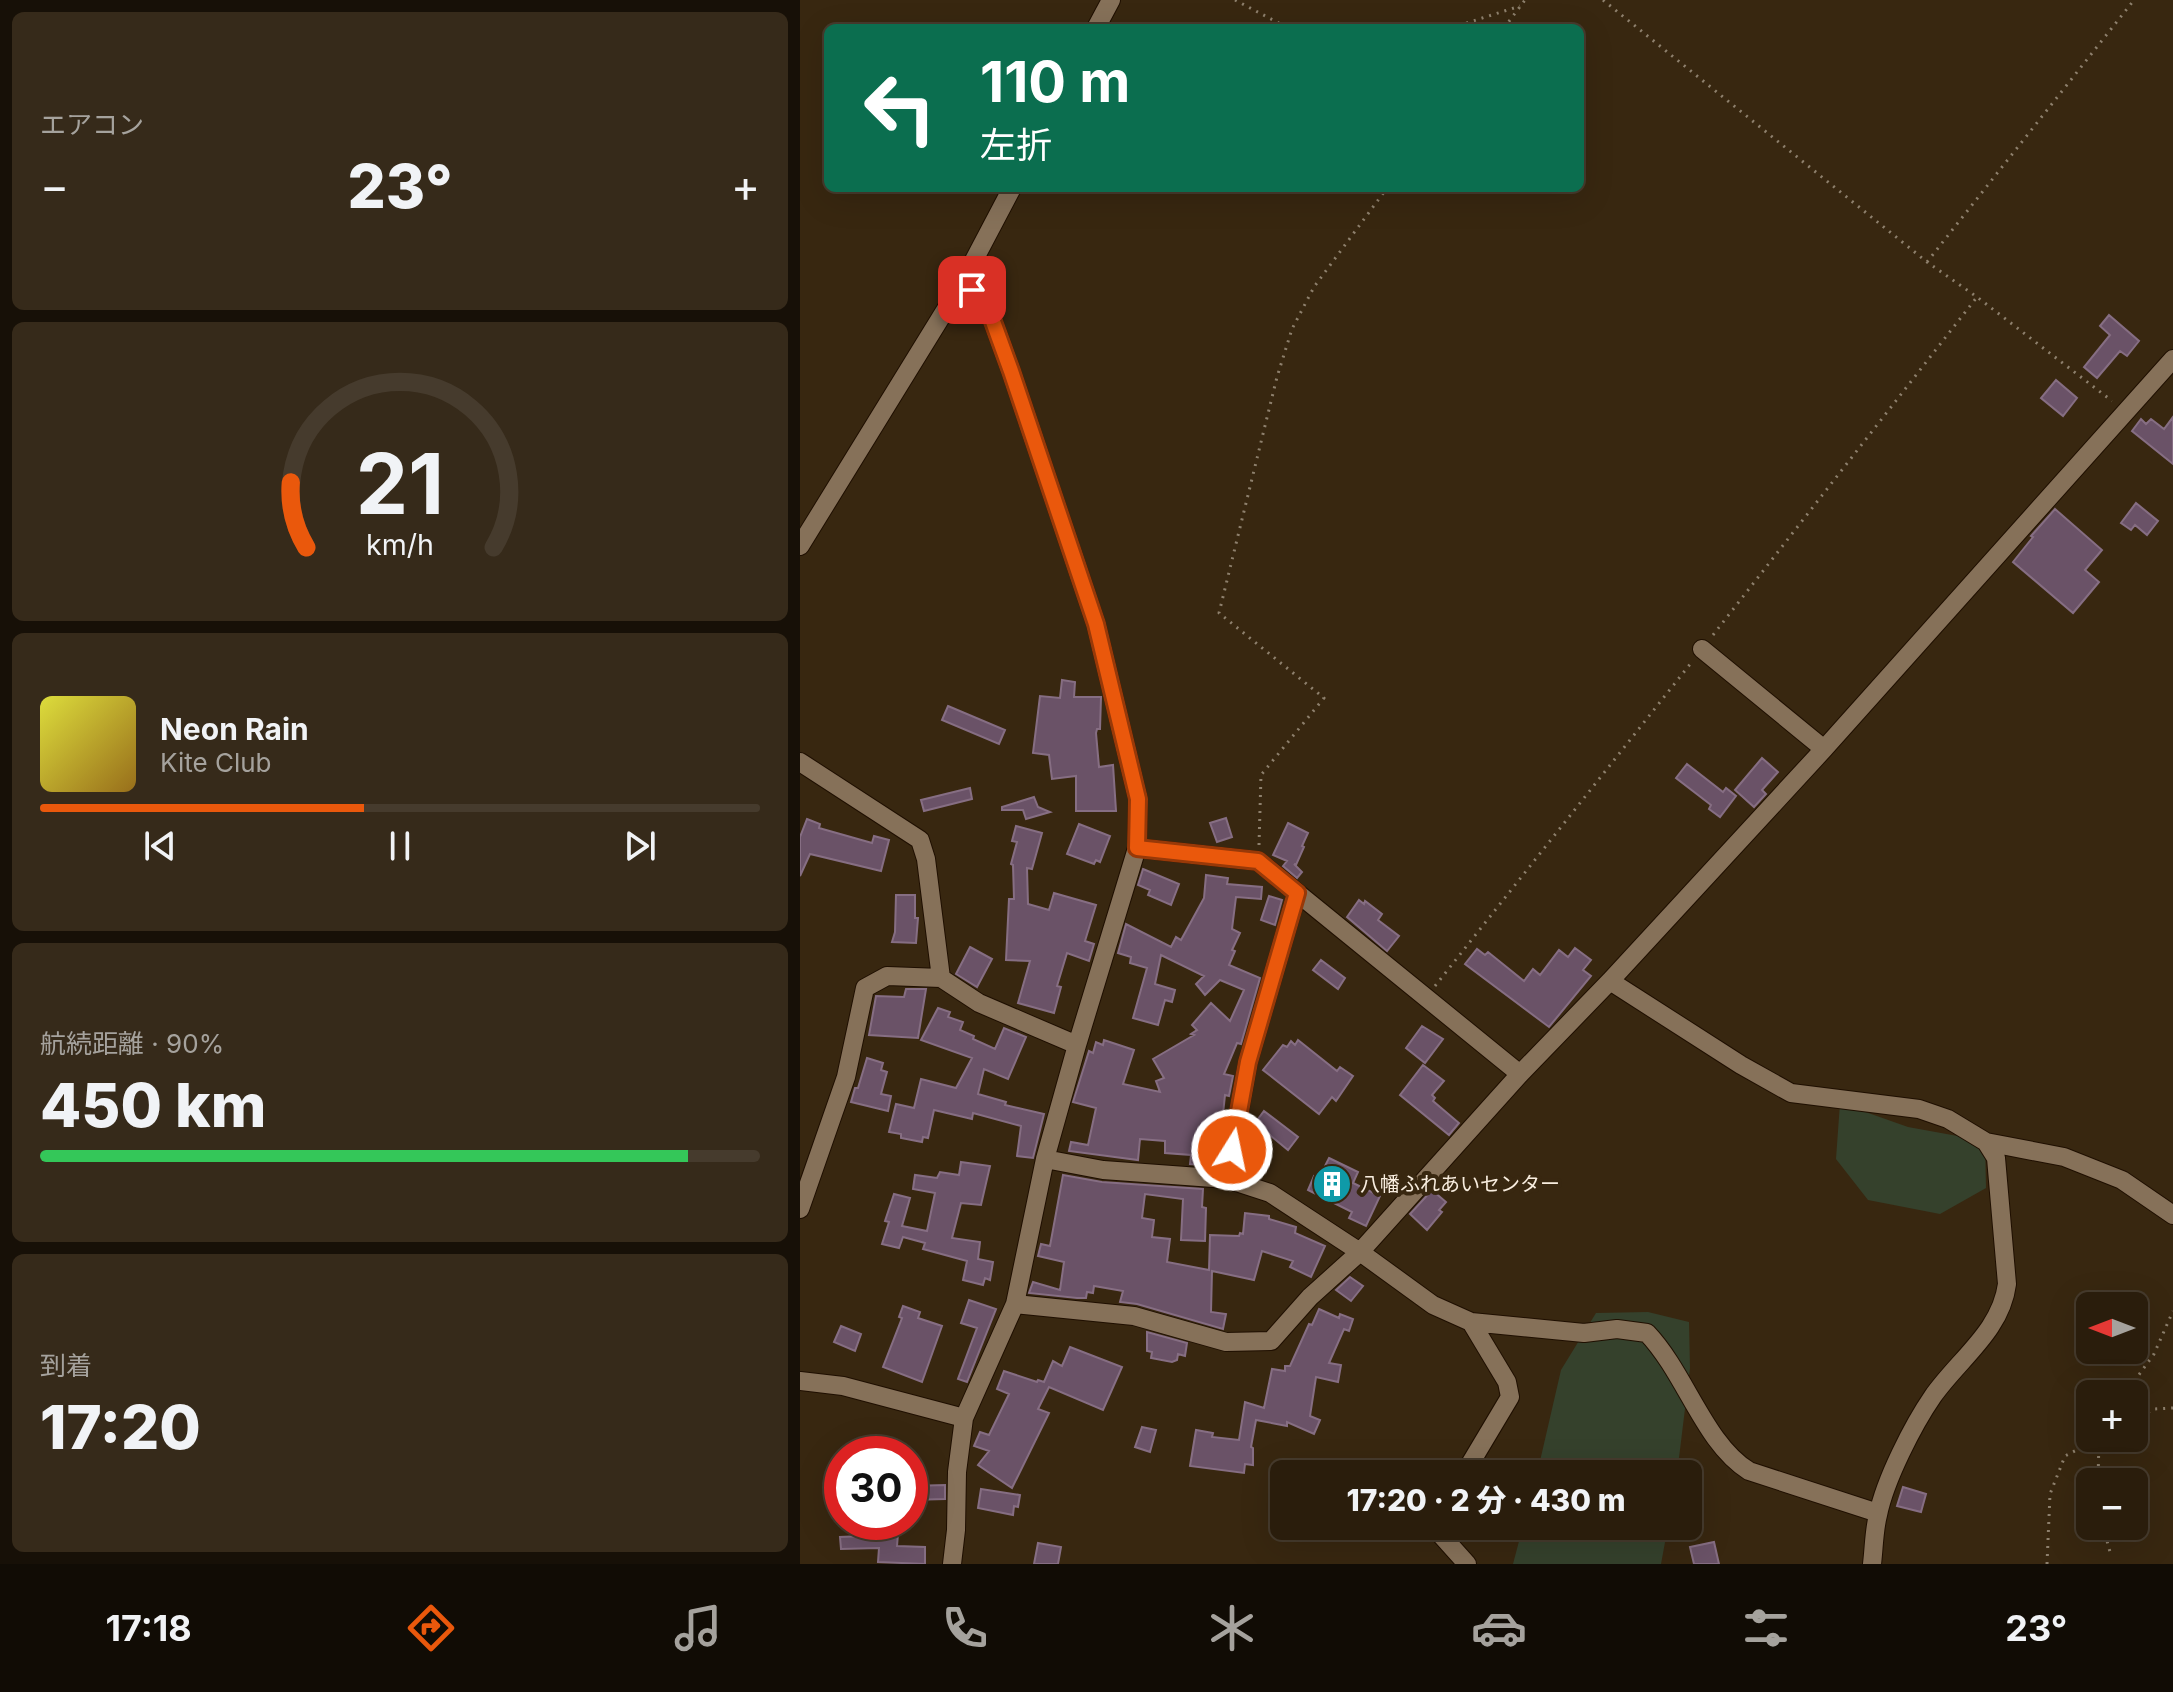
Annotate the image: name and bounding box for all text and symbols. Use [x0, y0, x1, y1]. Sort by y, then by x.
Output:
text: 110 m [980, 48, 1130, 116]
icon: left [848, 56, 952, 160]
text: エアコン [40, 109, 144, 140]
text: 左折 [980, 123, 1052, 167]
text: 23° [347, 150, 453, 222]
text: − [40, 159, 69, 213]
text: + [731, 159, 760, 213]
pin [938, 256, 1006, 324]
icon: arrive [950, 268, 994, 312]
text: 21 [356, 432, 444, 533]
text: km/h [366, 527, 434, 562]
text: Neon Rain [160, 711, 309, 747]
text: Kite Club [160, 747, 271, 778]
icon: previous [138, 824, 182, 868]
icon: pause [378, 824, 422, 868]
icon: next [618, 824, 662, 868]
text: 航続距離 · 90% [40, 1028, 224, 1059]
text: 450 km [40, 1069, 266, 1141]
position arrow [1190, 1108, 1274, 1192]
building icon: 八幡ふれあいセンター [1311, 1163, 1353, 1205]
place label: 八幡ふれあいセンター [1360, 1172, 1560, 1196]
north arrow [2076, 1292, 2148, 1364]
map controls [2076, 1292, 2148, 1540]
text: 到着 [40, 1350, 92, 1381]
button: + [2076, 1380, 2148, 1452]
text: 17:20 [40, 1391, 201, 1463]
speed limit sign: 30 [824, 1436, 928, 1540]
button: − [2076, 1468, 2148, 1540]
text: 17:20 · 2 分 · 430 m [1347, 1482, 1625, 1518]
icon: directions [403, 1600, 459, 1656]
icon: music [670, 1600, 726, 1656]
icon: phone [937, 1600, 993, 1656]
icon: climate [1204, 1600, 1260, 1656]
icon: car [1471, 1600, 1527, 1656]
icon: filters [1738, 1600, 1794, 1656]
text: 17:18 [106, 1606, 192, 1650]
text: 23° [2005, 1606, 2067, 1650]

